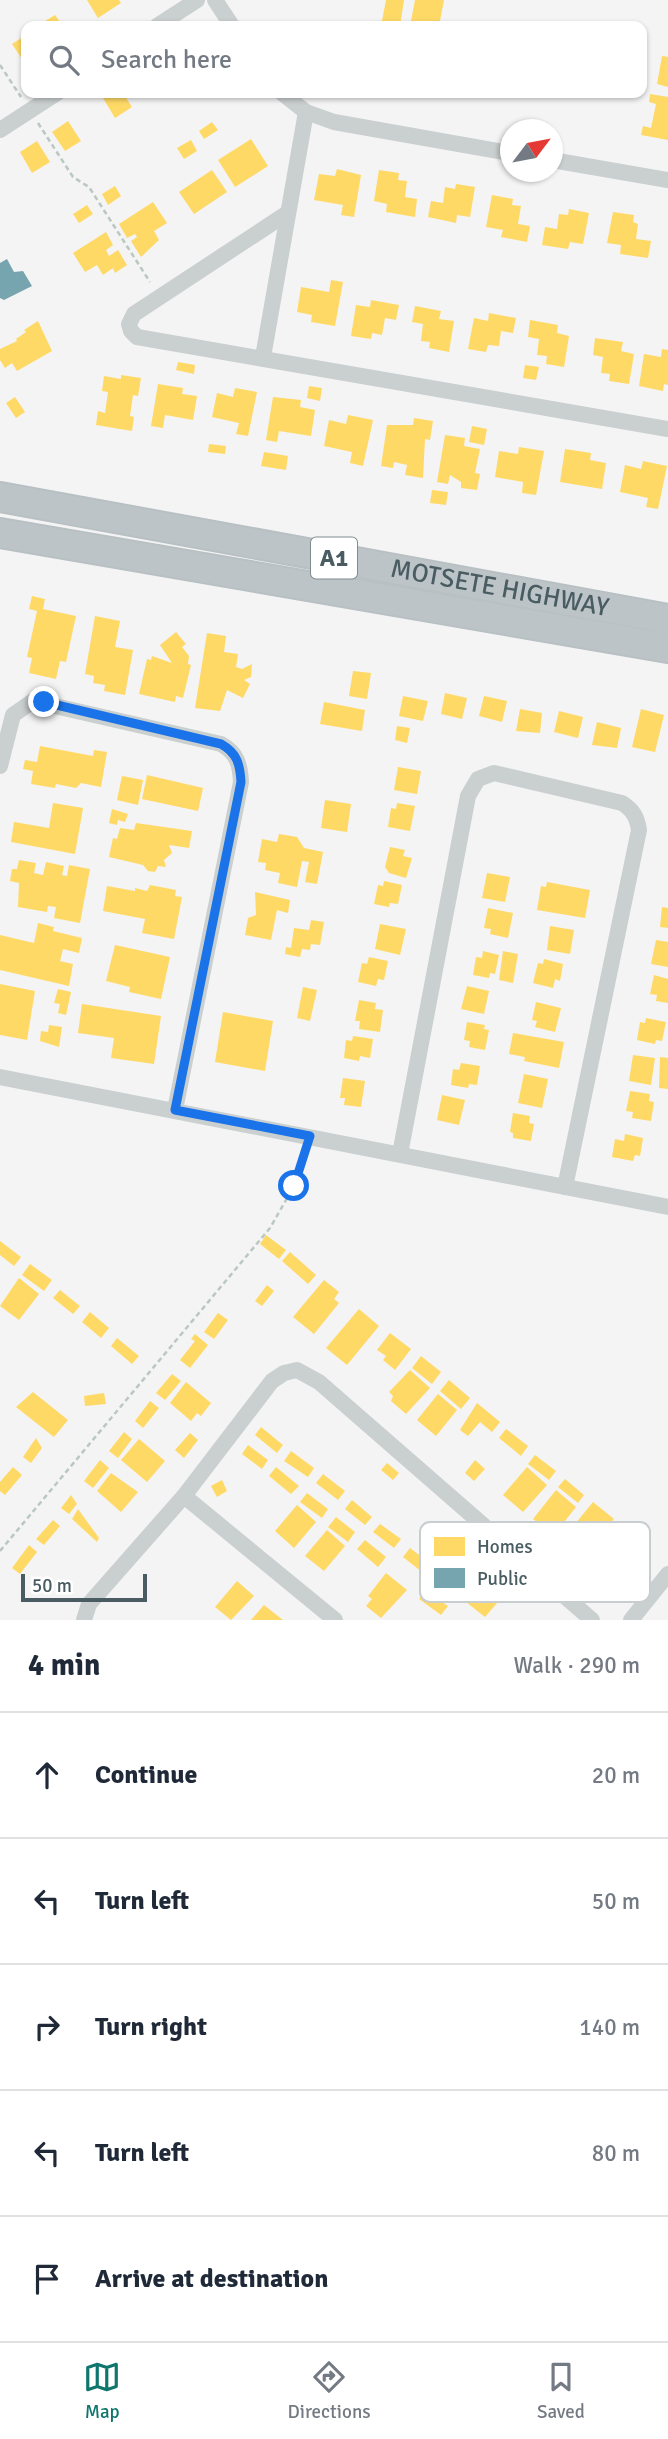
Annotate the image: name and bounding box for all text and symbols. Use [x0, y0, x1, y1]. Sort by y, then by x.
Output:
search box [21, 21, 647, 98]
icon: search [45, 41, 83, 79]
text: Search here [101, 44, 232, 76]
north arrow [500, 119, 563, 182]
road number: A1 [311, 538, 357, 578]
street label: MOTSETE HIGHWAY [388, 553, 611, 624]
route end [28, 686, 59, 717]
route start [278, 1170, 309, 1201]
legend [420, 1522, 650, 1602]
text: Homes [477, 1535, 533, 1559]
text: Public [477, 1567, 528, 1591]
scale bar [21, 1571, 147, 1603]
text: 50 m [32, 1574, 72, 1598]
text: 4 min [28, 1647, 100, 1684]
text: Walk · 290 m [514, 1651, 640, 1680]
icon: ahead [28, 1756, 66, 1794]
text: Continue [95, 1759, 197, 1791]
text: 20 m [592, 1761, 640, 1790]
icon: left [28, 1882, 66, 1920]
text: Turn left [95, 1885, 189, 1917]
text: 50 m [592, 1887, 640, 1916]
icon: right [28, 2008, 66, 2046]
text: Turn right [95, 2011, 207, 2043]
text: 140 m [579, 2013, 640, 2042]
icon: left [28, 2134, 66, 2172]
text: Turn left [95, 2137, 189, 2169]
text: 80 m [592, 2139, 640, 2168]
icon: arrive [28, 2260, 66, 2298]
text: Arrive at destination [95, 2263, 328, 2295]
tab: Map [83, 2358, 121, 2424]
tab: Directions [288, 2358, 371, 2424]
tab: Saved [537, 2358, 585, 2424]

